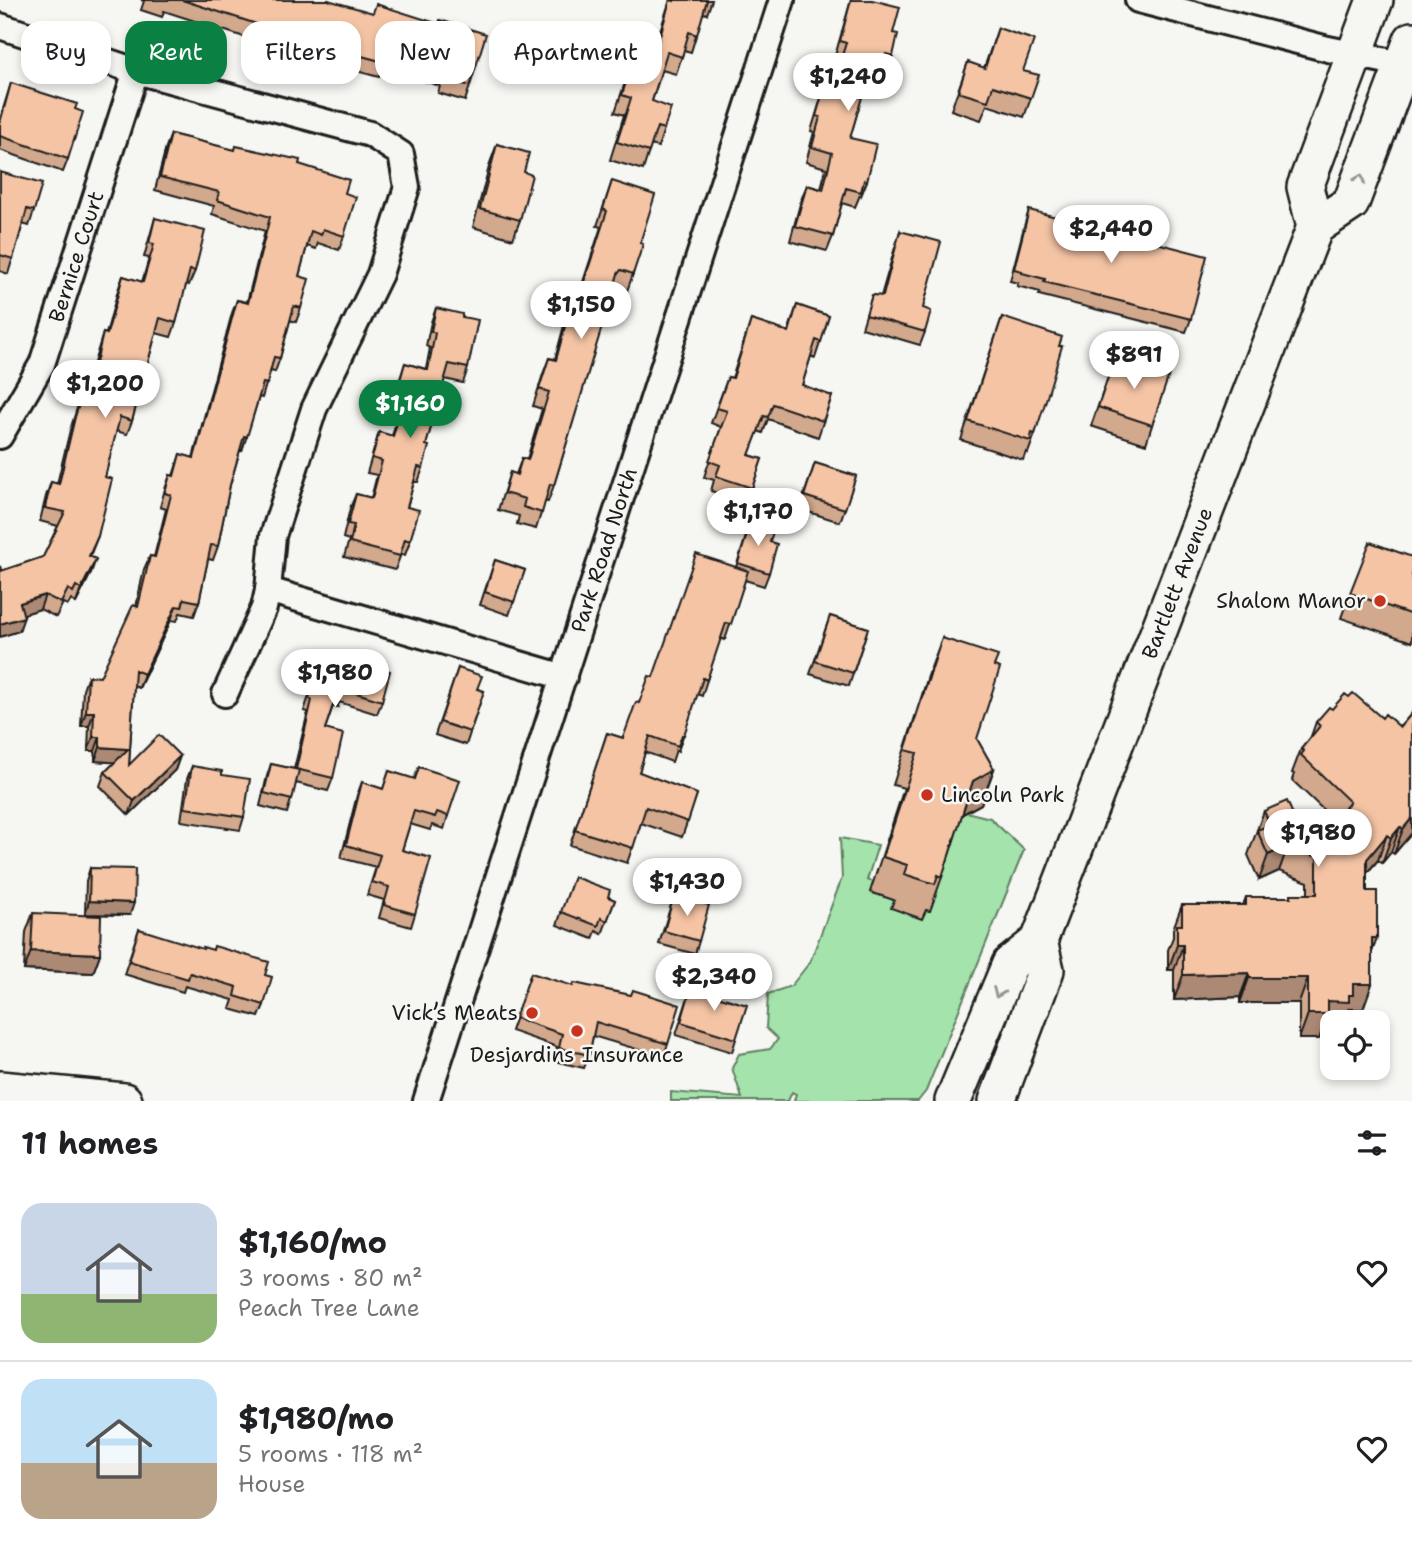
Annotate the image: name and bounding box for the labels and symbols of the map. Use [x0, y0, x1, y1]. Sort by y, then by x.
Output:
pin: $1,240 [791, 54, 905, 113]
one-way arrow [1351, 174, 1365, 186]
street label: Bernice Court [42, 188, 111, 326]
pin: $2,440 [1054, 205, 1168, 265]
pin: $1,150 [524, 282, 638, 341]
pin: $891 [1093, 332, 1175, 391]
pin: $1,200 [48, 360, 162, 420]
pin: $1,160 [353, 380, 467, 440]
street label: Park Road North [564, 464, 644, 636]
pin: $1,170 [701, 489, 815, 548]
street label: Bartlett Avenue [1135, 503, 1219, 663]
place label: Shalom Manor [1216, 587, 1366, 615]
marker: Shalom Manor [1372, 593, 1388, 609]
pin: $1,980 [278, 650, 392, 709]
place label: Lincoln Park [941, 781, 1065, 809]
marker: Lincoln Park [919, 787, 935, 803]
pin: $1,980 [1261, 810, 1375, 869]
pin: $1,430 [630, 858, 744, 918]
pin: $2,340 [657, 954, 771, 1013]
one-way arrow [992, 986, 1006, 998]
place label: Vick’s Meats [392, 999, 518, 1027]
marker: Vick’s Meats [524, 1005, 540, 1021]
marker: Desjardins Insurance [569, 1023, 585, 1039]
place label: Desjardins Insurance [470, 1041, 684, 1069]

